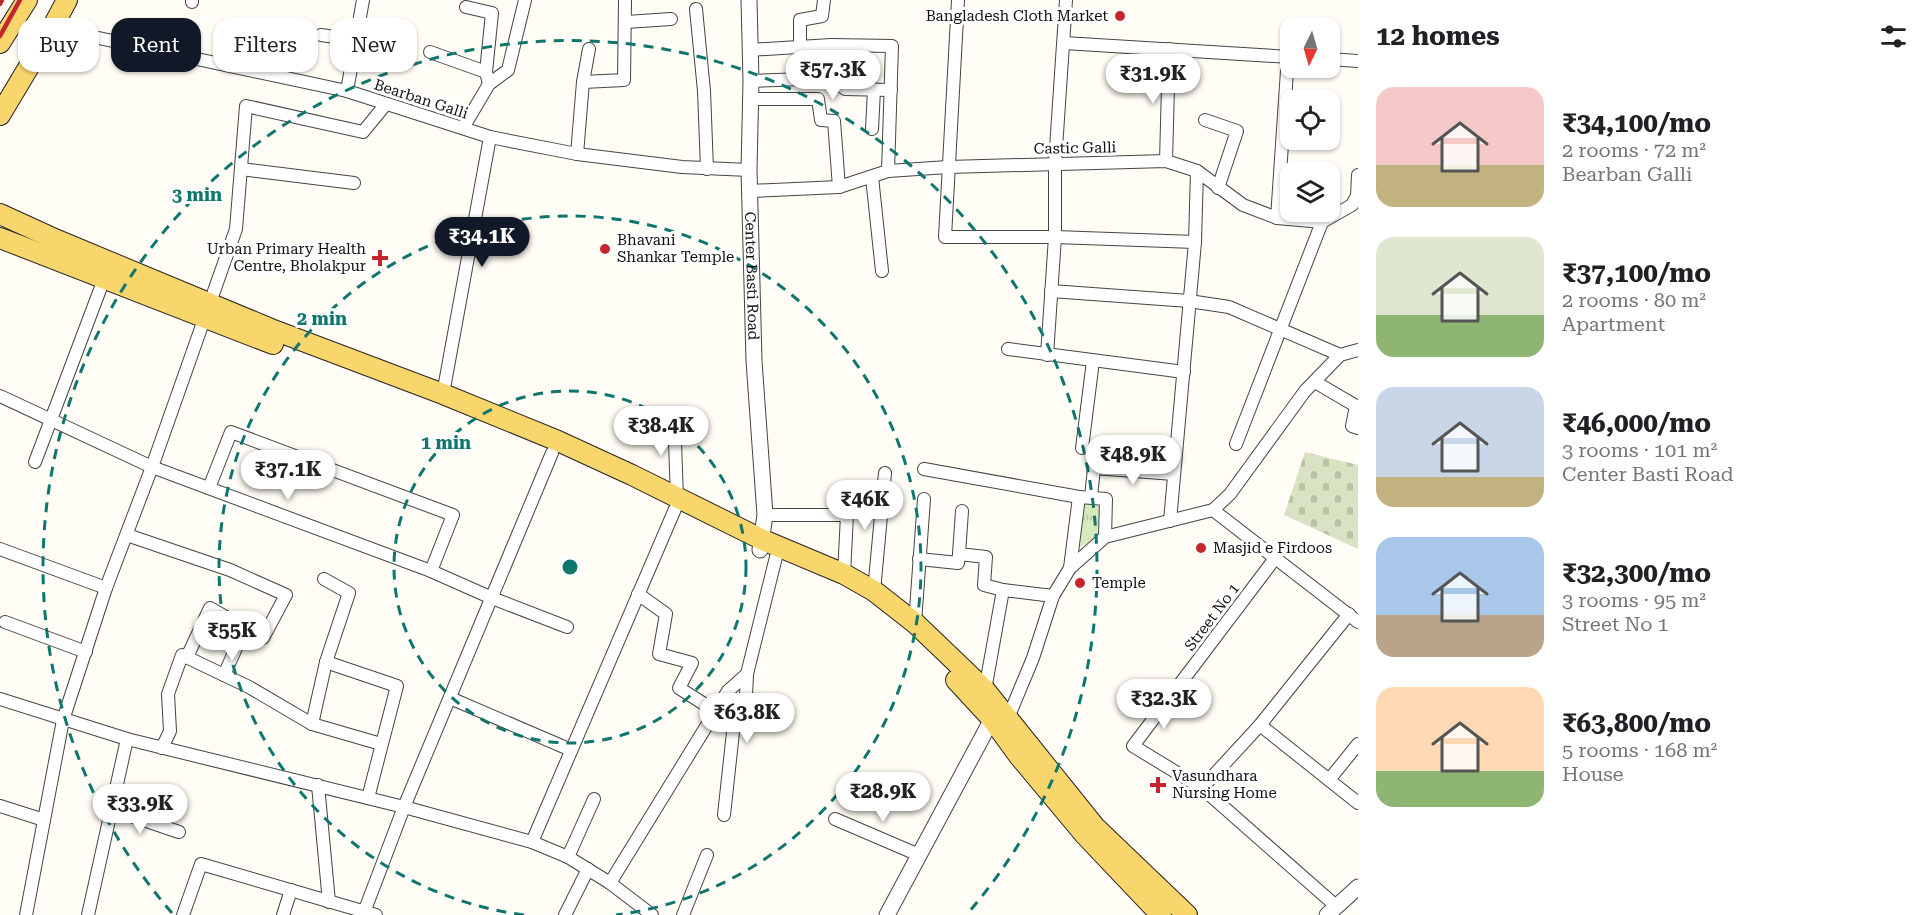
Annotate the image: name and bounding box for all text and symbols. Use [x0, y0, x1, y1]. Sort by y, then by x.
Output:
place label: Bangladesh Cloth Market [926, 7, 1108, 25]
marker: Bangladesh Cloth Market [1113, 9, 1127, 23]
chip: Buy [18, 18, 99, 72]
chip: Rent [111, 18, 201, 72]
chip: Filters [213, 18, 318, 72]
chip: New [330, 18, 417, 72]
north arrow [1280, 18, 1340, 78]
map controls [1280, 18, 1340, 222]
icon: filters [1877, 20, 1910, 53]
text: 12 homes [1376, 21, 1500, 51]
pin: ₹57.3K [784, 50, 882, 101]
pin: ₹31.9K [1104, 54, 1202, 105]
text: ₹57.3K [800, 57, 866, 81]
text: ₹31.9K [1120, 61, 1186, 85]
street label: Bearban Galli [372, 75, 470, 123]
button: locate [1280, 90, 1340, 150]
text: ₹34,100/mo [1562, 108, 1711, 138]
icon: home [1424, 111, 1496, 183]
street label: Castic Galli [1034, 138, 1117, 158]
text: 2 rooms · 72 m² [1562, 138, 1706, 162]
button: layers [1280, 162, 1340, 222]
text: Bearban Galli [1562, 162, 1692, 186]
text: 3 min [172, 184, 222, 205]
street label: Center Basti Road [741, 211, 762, 341]
pin: ₹34.1K [433, 217, 531, 268]
text: ₹34.1K [449, 224, 515, 248]
place label: Bhavani Shankar Temple [617, 231, 734, 266]
place label: Urban Primary Health Centre, Bholakpur [207, 240, 366, 275]
marker: Bhavani Shankar Temple [598, 242, 612, 256]
marker: Urban Primary Health Centre, Bholakpur [371, 249, 389, 267]
text: ₹37,100/mo [1562, 258, 1711, 288]
icon: home [1424, 261, 1496, 333]
text: 2 rooms · 80 m² [1562, 288, 1706, 312]
text: 2 min [297, 308, 347, 329]
text: Apartment [1562, 312, 1665, 336]
pin: ₹38.4K [612, 406, 710, 457]
text: ₹46,000/mo [1562, 408, 1711, 438]
icon: home [1424, 411, 1496, 483]
text: ₹38.4K [628, 413, 694, 437]
text: 1 min [421, 432, 471, 453]
pin: ₹48.9K [1084, 435, 1182, 486]
text: 3 rooms · 101 m² [1562, 438, 1717, 462]
text: ₹48.9K [1100, 442, 1166, 466]
pin: ₹37.1K [239, 450, 337, 501]
text: ₹37.1K [255, 457, 321, 481]
text: Center Basti Road [1562, 462, 1734, 486]
pin: ₹46K [829, 480, 901, 531]
text: ₹46K [840, 487, 890, 511]
place label: Masjid e Firdoos [1213, 539, 1332, 557]
marker: Masjid e Firdoos [1194, 541, 1208, 555]
centre of rings [560, 557, 580, 577]
text: ₹32,300/mo [1562, 558, 1711, 588]
icon: home [1424, 561, 1496, 633]
place label: Temple [1092, 574, 1146, 592]
marker: Temple [1073, 576, 1087, 590]
street label: Street No 1 [1181, 580, 1243, 654]
text: 3 rooms · 95 m² [1562, 588, 1706, 612]
pin: ₹55K [196, 611, 268, 662]
text: Street No 1 [1562, 612, 1669, 636]
text: ₹55K [207, 618, 257, 642]
pin: ₹32.3K [1115, 679, 1213, 730]
text: ₹32.3K [1131, 686, 1197, 710]
pin: ₹63.8K [698, 693, 796, 744]
text: ₹63.8K [714, 700, 780, 724]
text: ₹63,800/mo [1562, 708, 1711, 738]
icon: home [1424, 711, 1496, 783]
text: 5 rooms · 168 m² [1562, 738, 1717, 762]
text: House [1562, 762, 1624, 786]
place label: Vasundhara Nursing Home [1172, 767, 1277, 802]
pin: ₹28.9K [834, 772, 932, 823]
marker: Vasundhara Nursing Home [1149, 776, 1167, 794]
text: ₹28.9K [850, 779, 916, 803]
pin: ₹33.9K [91, 784, 189, 835]
text: ₹33.9K [107, 791, 173, 815]

